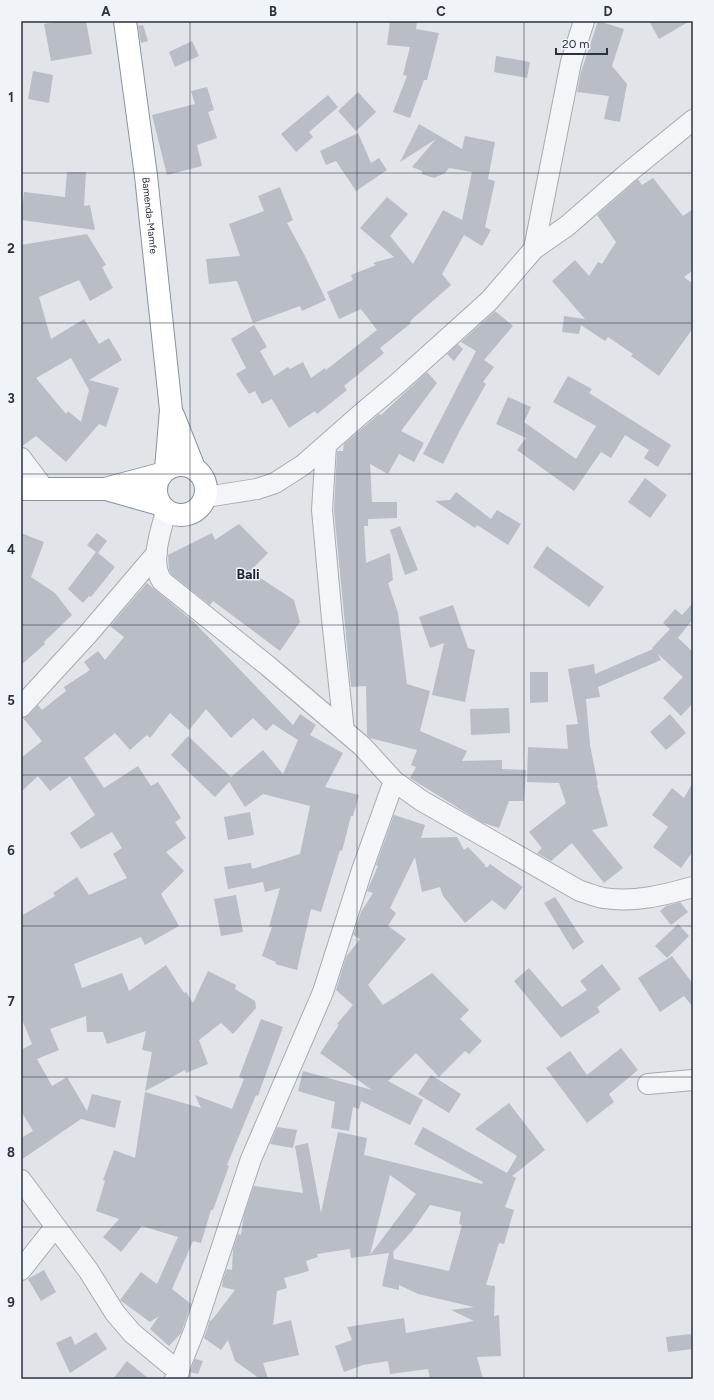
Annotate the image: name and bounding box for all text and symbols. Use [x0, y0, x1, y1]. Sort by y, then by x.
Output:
text: A [101, 4, 111, 19]
text: B [269, 4, 277, 19]
text: C [436, 4, 446, 19]
text: D [603, 4, 613, 19]
scale bar [556, 30, 607, 56]
text: 20 m [562, 37, 590, 51]
text: 1 [8, 90, 14, 105]
street label: Bamenda-Mamfe [140, 176, 161, 255]
text: 2 [7, 241, 15, 256]
text: 3 [7, 391, 15, 406]
text: 4 [7, 542, 15, 557]
district label: Bali [236, 566, 260, 583]
text: 5 [7, 693, 15, 708]
text: 6 [7, 843, 15, 858]
text: 7 [7, 994, 15, 1009]
text: 8 [7, 1145, 15, 1160]
text: 9 [7, 1295, 15, 1310]

